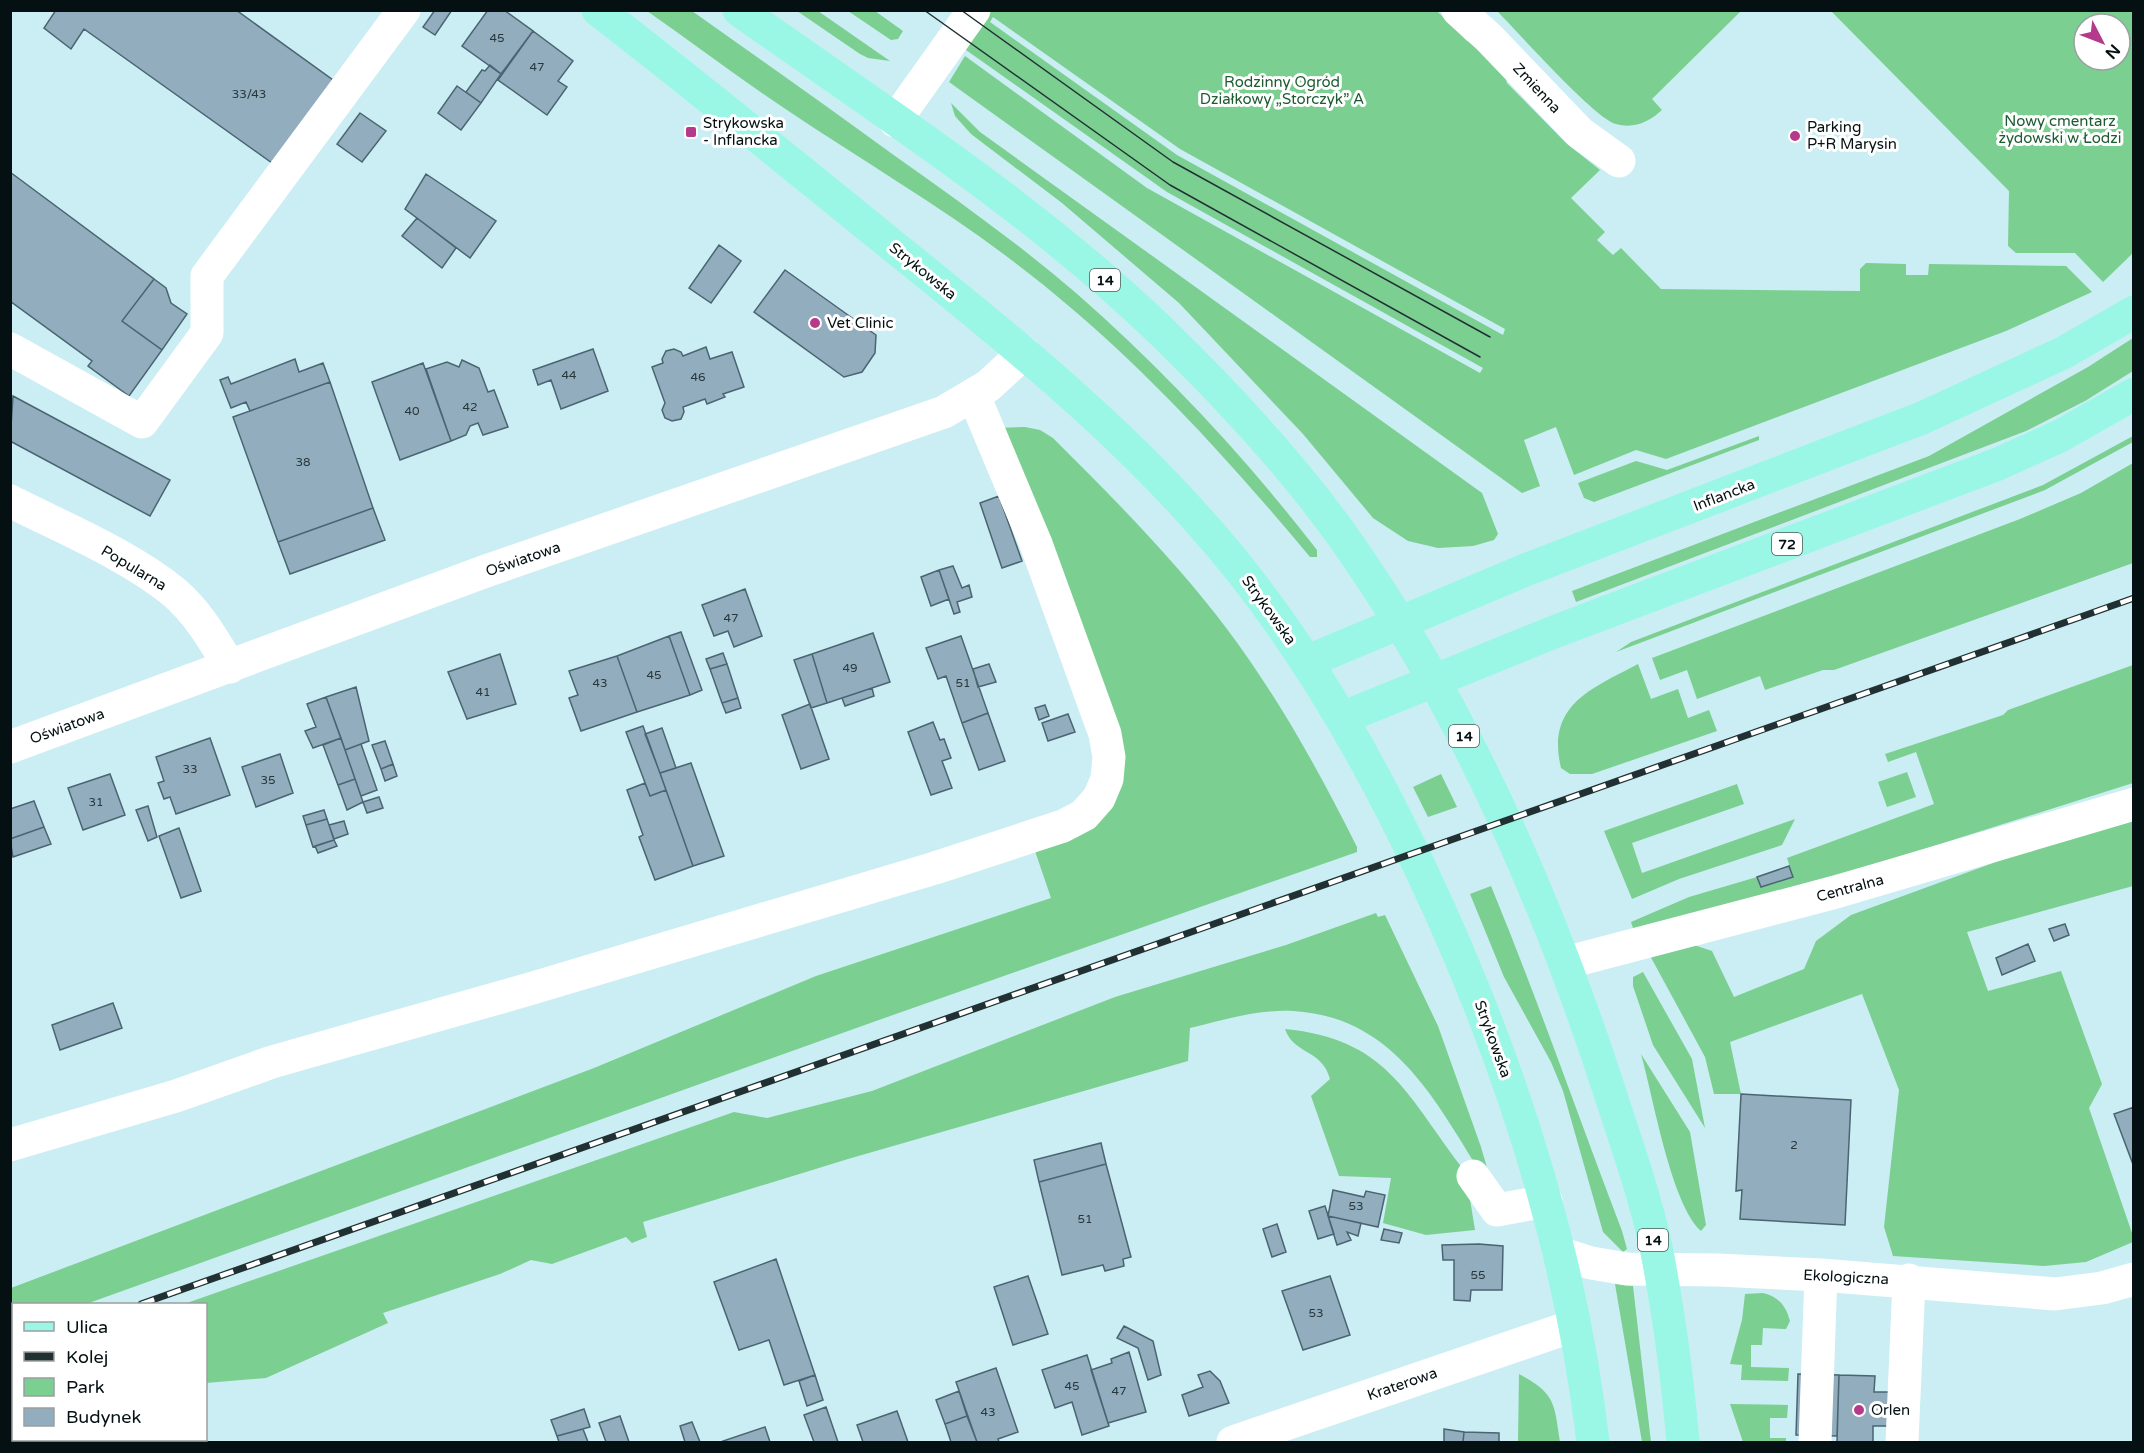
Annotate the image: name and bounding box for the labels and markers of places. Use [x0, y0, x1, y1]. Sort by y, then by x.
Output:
place label: Strykowska - Inflancka [703, 114, 784, 149]
place label: Parking P+R Marysin [1807, 118, 1897, 153]
marker: Strykowska - Inflancka [684, 125, 698, 139]
marker: Parking P+R Marysin [1788, 129, 1802, 143]
place label: Vet Clinic [827, 314, 893, 332]
marker: Vet Clinic [808, 316, 822, 330]
place label: Orlen [1871, 1401, 1910, 1419]
marker: Orlen [1852, 1403, 1866, 1417]

